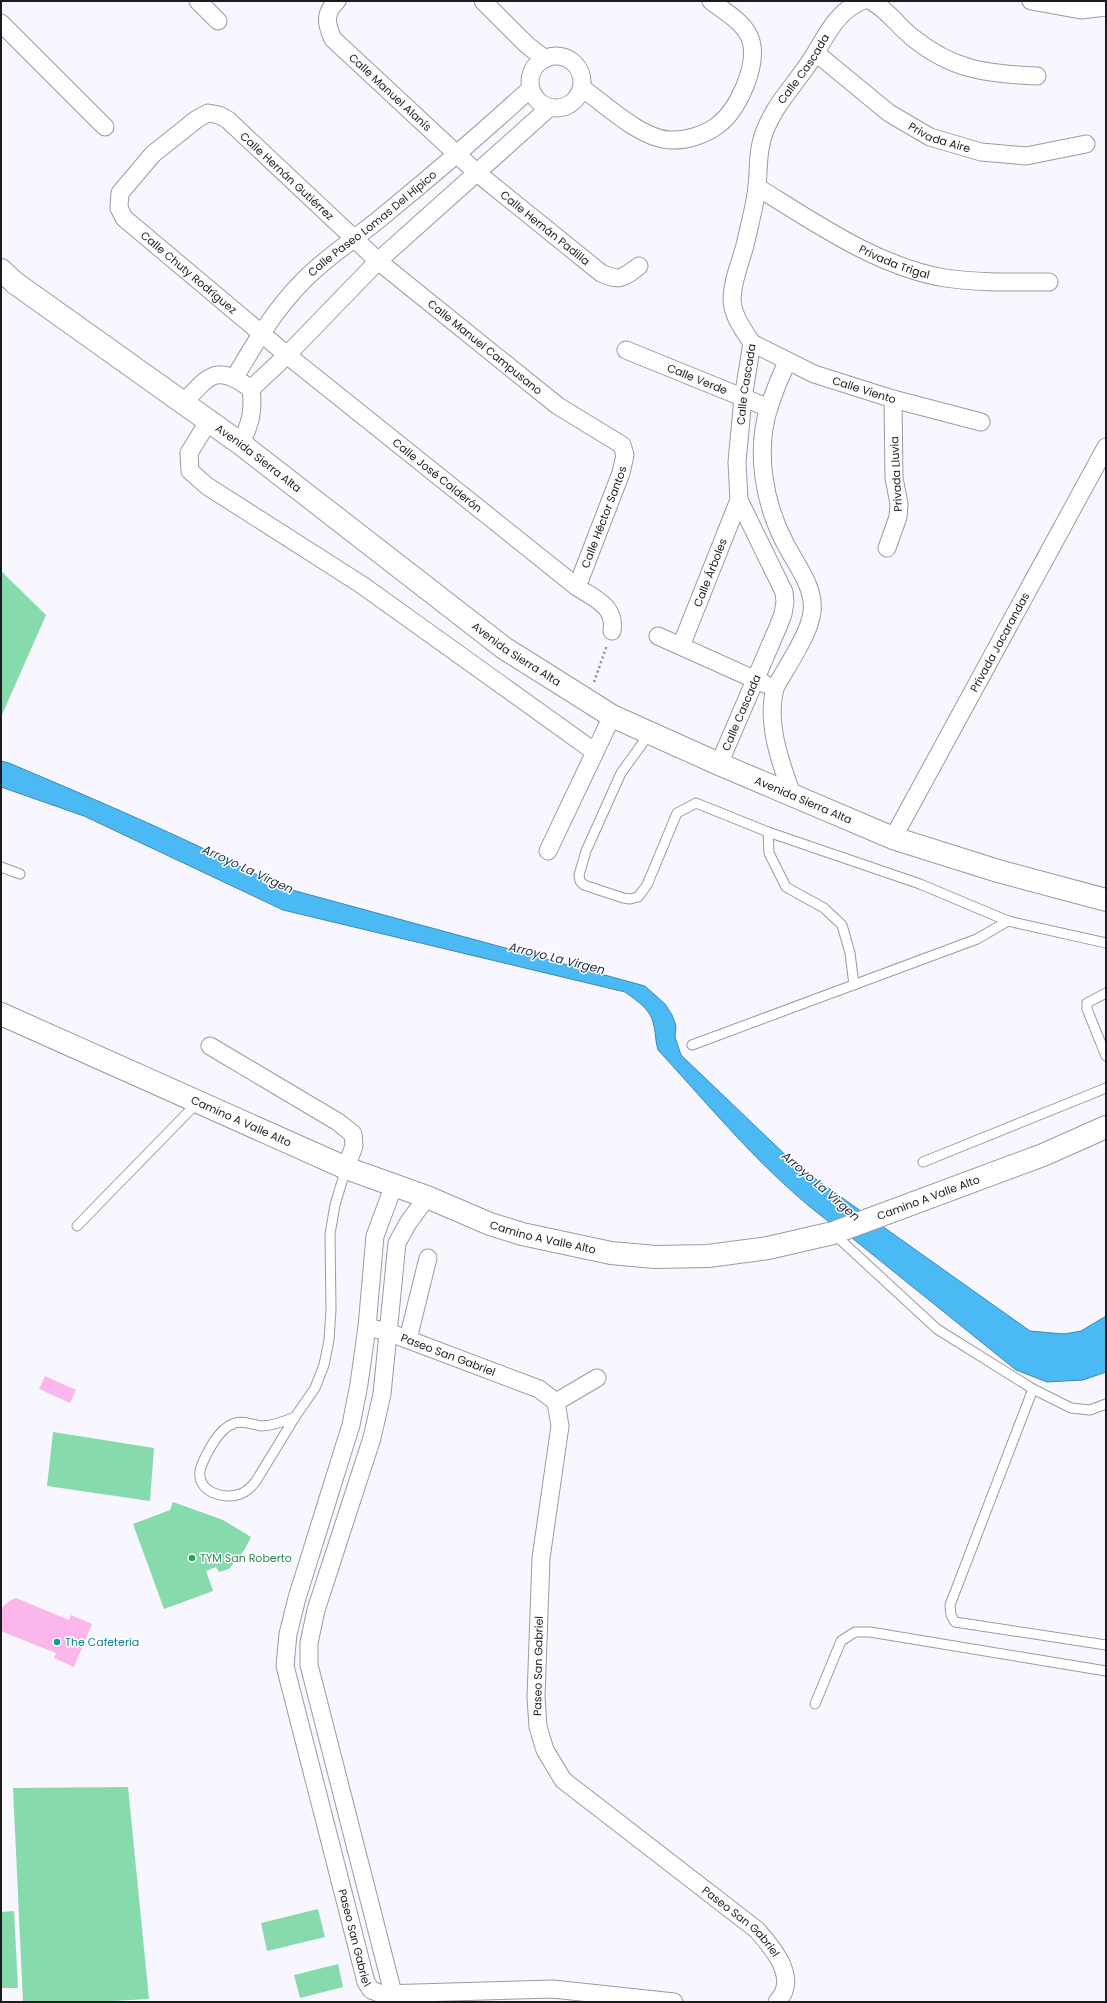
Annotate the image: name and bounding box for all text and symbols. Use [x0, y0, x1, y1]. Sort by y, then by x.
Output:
street label: Calle Cascada [774, 31, 833, 107]
street label: Calle Manuel Alanís [345, 50, 435, 135]
street label: Privada Aire [905, 118, 973, 157]
street label: Calle Hernán Gutiérrez [236, 128, 338, 224]
street label: Calle Paseo Lomas Del Hípico [304, 167, 440, 280]
street label: Calle Hernán Padilla [497, 187, 593, 269]
street label: Calle Chuty Rodríguez [137, 227, 240, 317]
street label: Privada Trigal [856, 241, 931, 283]
street label: Calle Manuel Campusano [424, 296, 546, 398]
street label: Calle Cascada [733, 343, 760, 426]
street label: Calle Verde [665, 360, 730, 398]
street label: Calle Viento [830, 372, 898, 408]
street label: Avenida Sierra Alta [212, 420, 305, 496]
street label: Calle José Calderón [389, 434, 486, 516]
street label: Privada Lluvia [886, 436, 906, 512]
street label: Calle Héctor Santos [577, 464, 630, 570]
street label: Calle Árboles [689, 536, 731, 609]
street label: Privada Jacarandas [966, 589, 1033, 695]
street label: Avenida Sierra Alta [469, 618, 564, 690]
street label: Calle Cascada [718, 672, 765, 753]
street label: Avenida Sierra Alta [752, 772, 854, 828]
water label: Arroyo La Virgen [199, 840, 296, 897]
water label: Arroyo La Virgen [506, 938, 607, 978]
street label: Camino A Valle Alto [188, 1092, 294, 1151]
water label: Arroyo La Virgen [778, 1147, 864, 1225]
street label: Camino A Valle Alto [875, 1171, 982, 1224]
street label: Camino A Valle Alto [488, 1216, 597, 1258]
street label: Paseo San Gabriel [399, 1330, 498, 1380]
place label: TYM San Roberto [200, 1550, 292, 1566]
marker: TYM San Roberto [187, 1553, 197, 1563]
street label: Paseo San Gabriel [529, 1616, 547, 1716]
place label: The Cafeteria [65, 1634, 139, 1650]
marker: The Cafeteria [52, 1637, 62, 1647]
street label: Paseo San Gabriel [699, 1882, 784, 1960]
street label: Paseo San Gabriel [334, 1887, 375, 1990]

